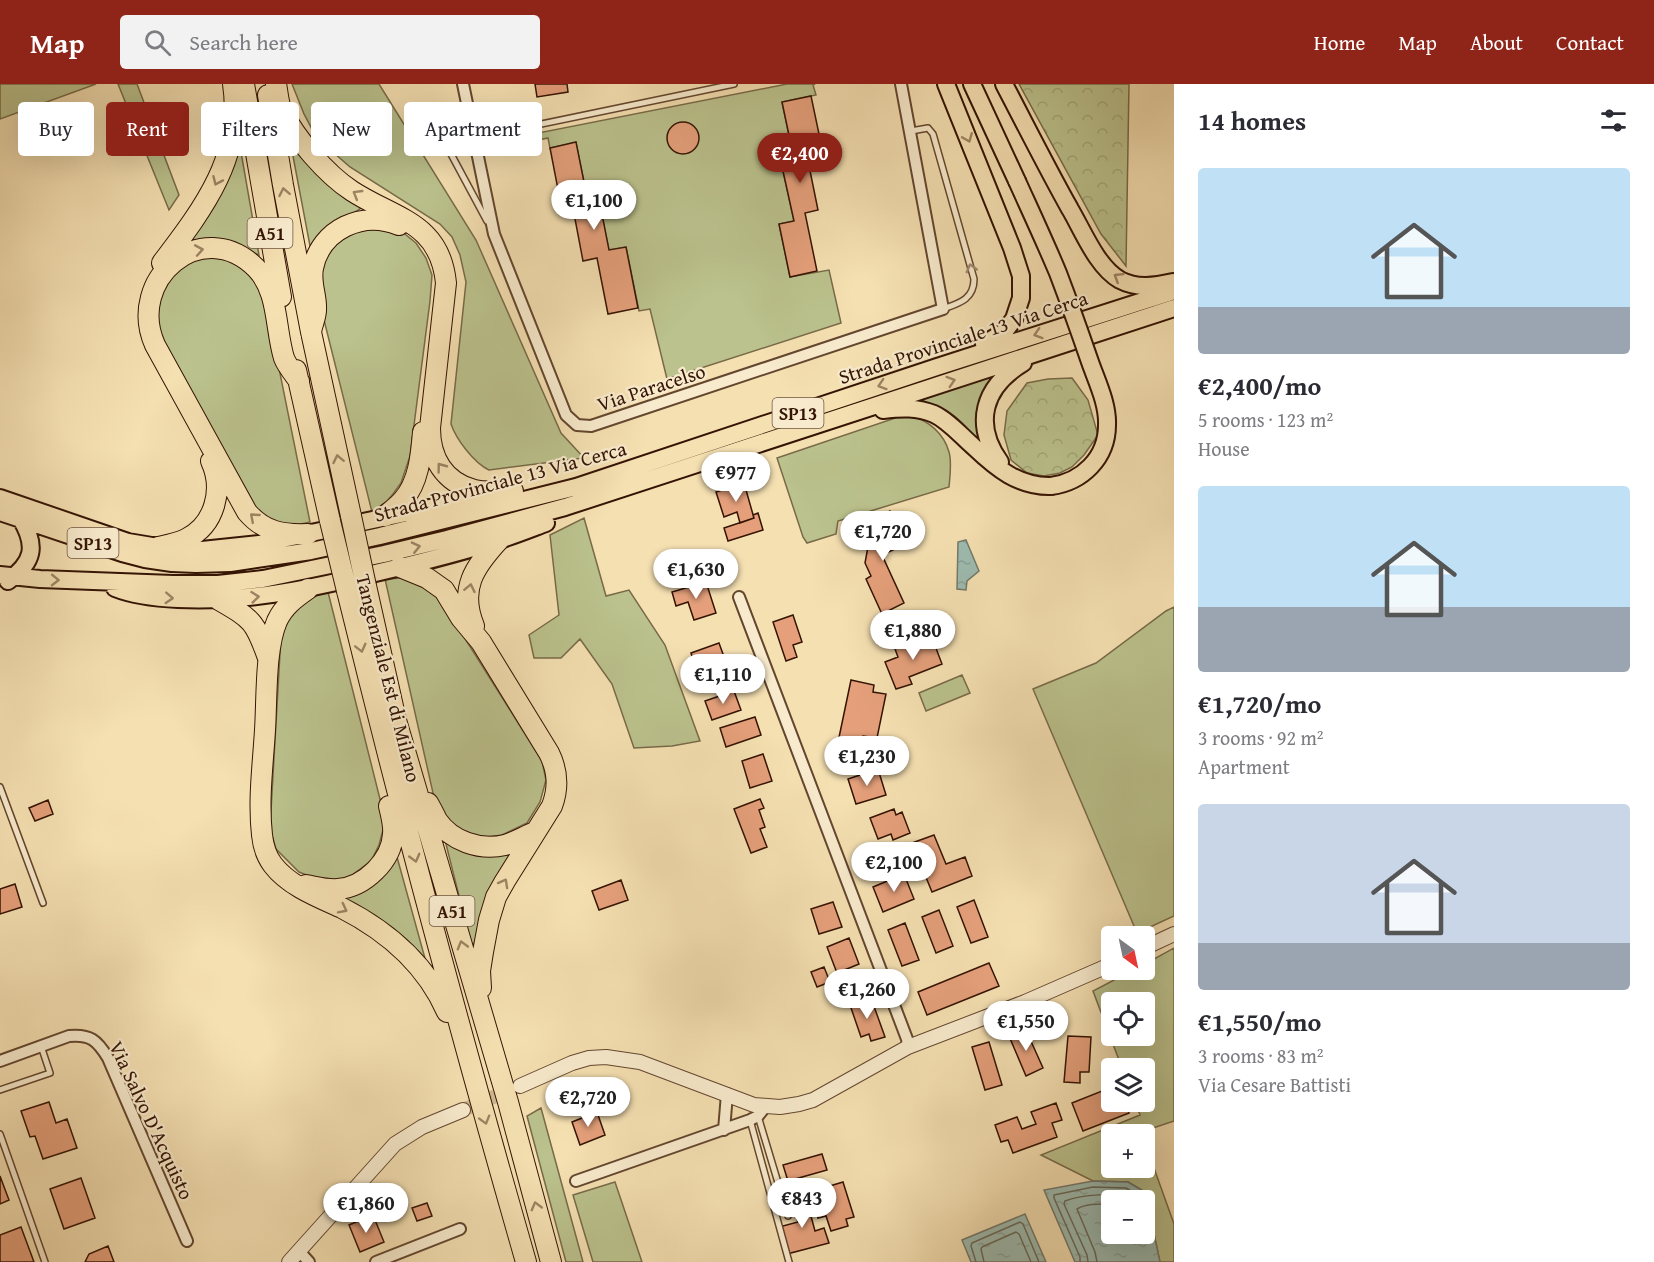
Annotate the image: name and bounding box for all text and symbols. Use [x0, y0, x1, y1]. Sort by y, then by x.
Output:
search box [120, 15, 540, 69]
text: Map [30, 22, 84, 63]
icon: search [141, 26, 174, 59]
text: Search here [189, 26, 298, 58]
text: Home [1314, 27, 1365, 58]
text: Map [1398, 27, 1437, 58]
text: About [1470, 27, 1523, 58]
text: Contact [1556, 27, 1624, 58]
text: 14 homes [1198, 101, 1306, 140]
chip: Buy [18, 102, 94, 156]
chip: Rent [106, 102, 189, 156]
chip: Filters [201, 102, 299, 156]
chip: New [311, 102, 392, 156]
chip: Apartment [404, 102, 542, 156]
icon: filters [1597, 104, 1630, 137]
one-way arrow [961, 132, 973, 143]
pin: €2,400 [751, 133, 849, 184]
text: €2,400 [771, 138, 829, 167]
one-way arrow [212, 175, 224, 186]
pin: €1,100 [545, 180, 643, 231]
text: €1,100 [565, 185, 623, 214]
one-way arrow [278, 188, 291, 198]
one-way arrow [353, 189, 363, 201]
icon: home [1360, 207, 1468, 315]
road number: A51 [248, 218, 292, 248]
one-way arrow [194, 244, 204, 257]
one-way arrow [966, 263, 978, 274]
one-way arrow [1114, 273, 1124, 285]
street label: Strada Provinciale 13 Via Cerca [835, 283, 1092, 391]
one-way arrow [1033, 327, 1044, 340]
street label: Via Paracelso [593, 356, 709, 418]
text: €2,400/mo [1198, 366, 1321, 405]
one-way arrow [945, 376, 956, 388]
one-way arrow [877, 378, 888, 390]
road number: SP13 [772, 398, 824, 428]
text: 5 rooms · 123 m² [1198, 405, 1333, 434]
street label: Strada Provinciale 13 Via Cerca [371, 433, 630, 529]
text: House [1198, 434, 1250, 463]
pin: €977 [700, 452, 772, 503]
one-way arrow [333, 454, 346, 464]
text: €977 [715, 457, 757, 486]
one-way arrow [438, 462, 449, 473]
pin: €1,720 [834, 511, 932, 562]
one-way arrow [250, 514, 261, 525]
text: €1,720 [854, 516, 912, 545]
icon: home [1360, 525, 1468, 633]
road number: SP13 [68, 528, 118, 558]
one-way arrow [410, 541, 420, 554]
pin: €1,630 [647, 549, 745, 600]
text: €1,630 [667, 554, 725, 583]
street label: Tangenziale Est di Milano [349, 571, 429, 785]
one-way arrow [51, 574, 60, 586]
one-way arrow [462, 583, 475, 593]
one-way arrow [250, 591, 259, 604]
one-way arrow [165, 592, 174, 605]
pin: €1,880 [864, 610, 962, 661]
text: €1,880 [884, 615, 942, 644]
one-way arrow [353, 642, 366, 652]
pin: €1,110 [674, 654, 772, 705]
text: €1,110 [694, 659, 752, 688]
text: €1,720/mo [1198, 684, 1321, 723]
text: 3 rooms · 92 m² [1198, 723, 1324, 752]
pin: €1,230 [818, 736, 916, 787]
text: €1,230 [838, 741, 896, 770]
text: Apartment [1198, 752, 1290, 781]
pin: €2,100 [845, 842, 943, 893]
icon: home [1360, 843, 1468, 951]
text: €2,100 [865, 847, 923, 876]
one-way arrow [407, 853, 420, 863]
one-way arrow [497, 878, 509, 889]
road number: A51 [430, 896, 474, 926]
one-way arrow [337, 902, 348, 914]
north arrow [1101, 926, 1155, 980]
map controls [1101, 926, 1155, 1244]
one-way arrow [457, 940, 469, 951]
pin: €1,260 [818, 969, 916, 1020]
text: €1,260 [838, 974, 896, 1003]
button: locate [1101, 992, 1155, 1046]
pin: €1,550 [977, 1001, 1075, 1052]
text: €1,550/mo [1198, 1002, 1321, 1041]
text: €1,550 [997, 1006, 1055, 1035]
street label: Via Salvo D'Acquisto [103, 1036, 201, 1204]
text: 3 rooms · 83 m² [1198, 1041, 1324, 1070]
button: layers [1101, 1058, 1155, 1112]
text: Via Cesare Battisti [1198, 1070, 1351, 1099]
pin: €2,720 [539, 1077, 637, 1128]
text: €2,720 [559, 1082, 617, 1111]
one-way arrow [478, 1114, 490, 1125]
button: + [1101, 1124, 1155, 1178]
pin: €843 [766, 1178, 838, 1229]
pin: €1,860 [317, 1183, 415, 1234]
text: €843 [781, 1183, 823, 1212]
text: €1,860 [337, 1188, 395, 1217]
button: − [1101, 1190, 1155, 1244]
one-way arrow [530, 1201, 543, 1211]

